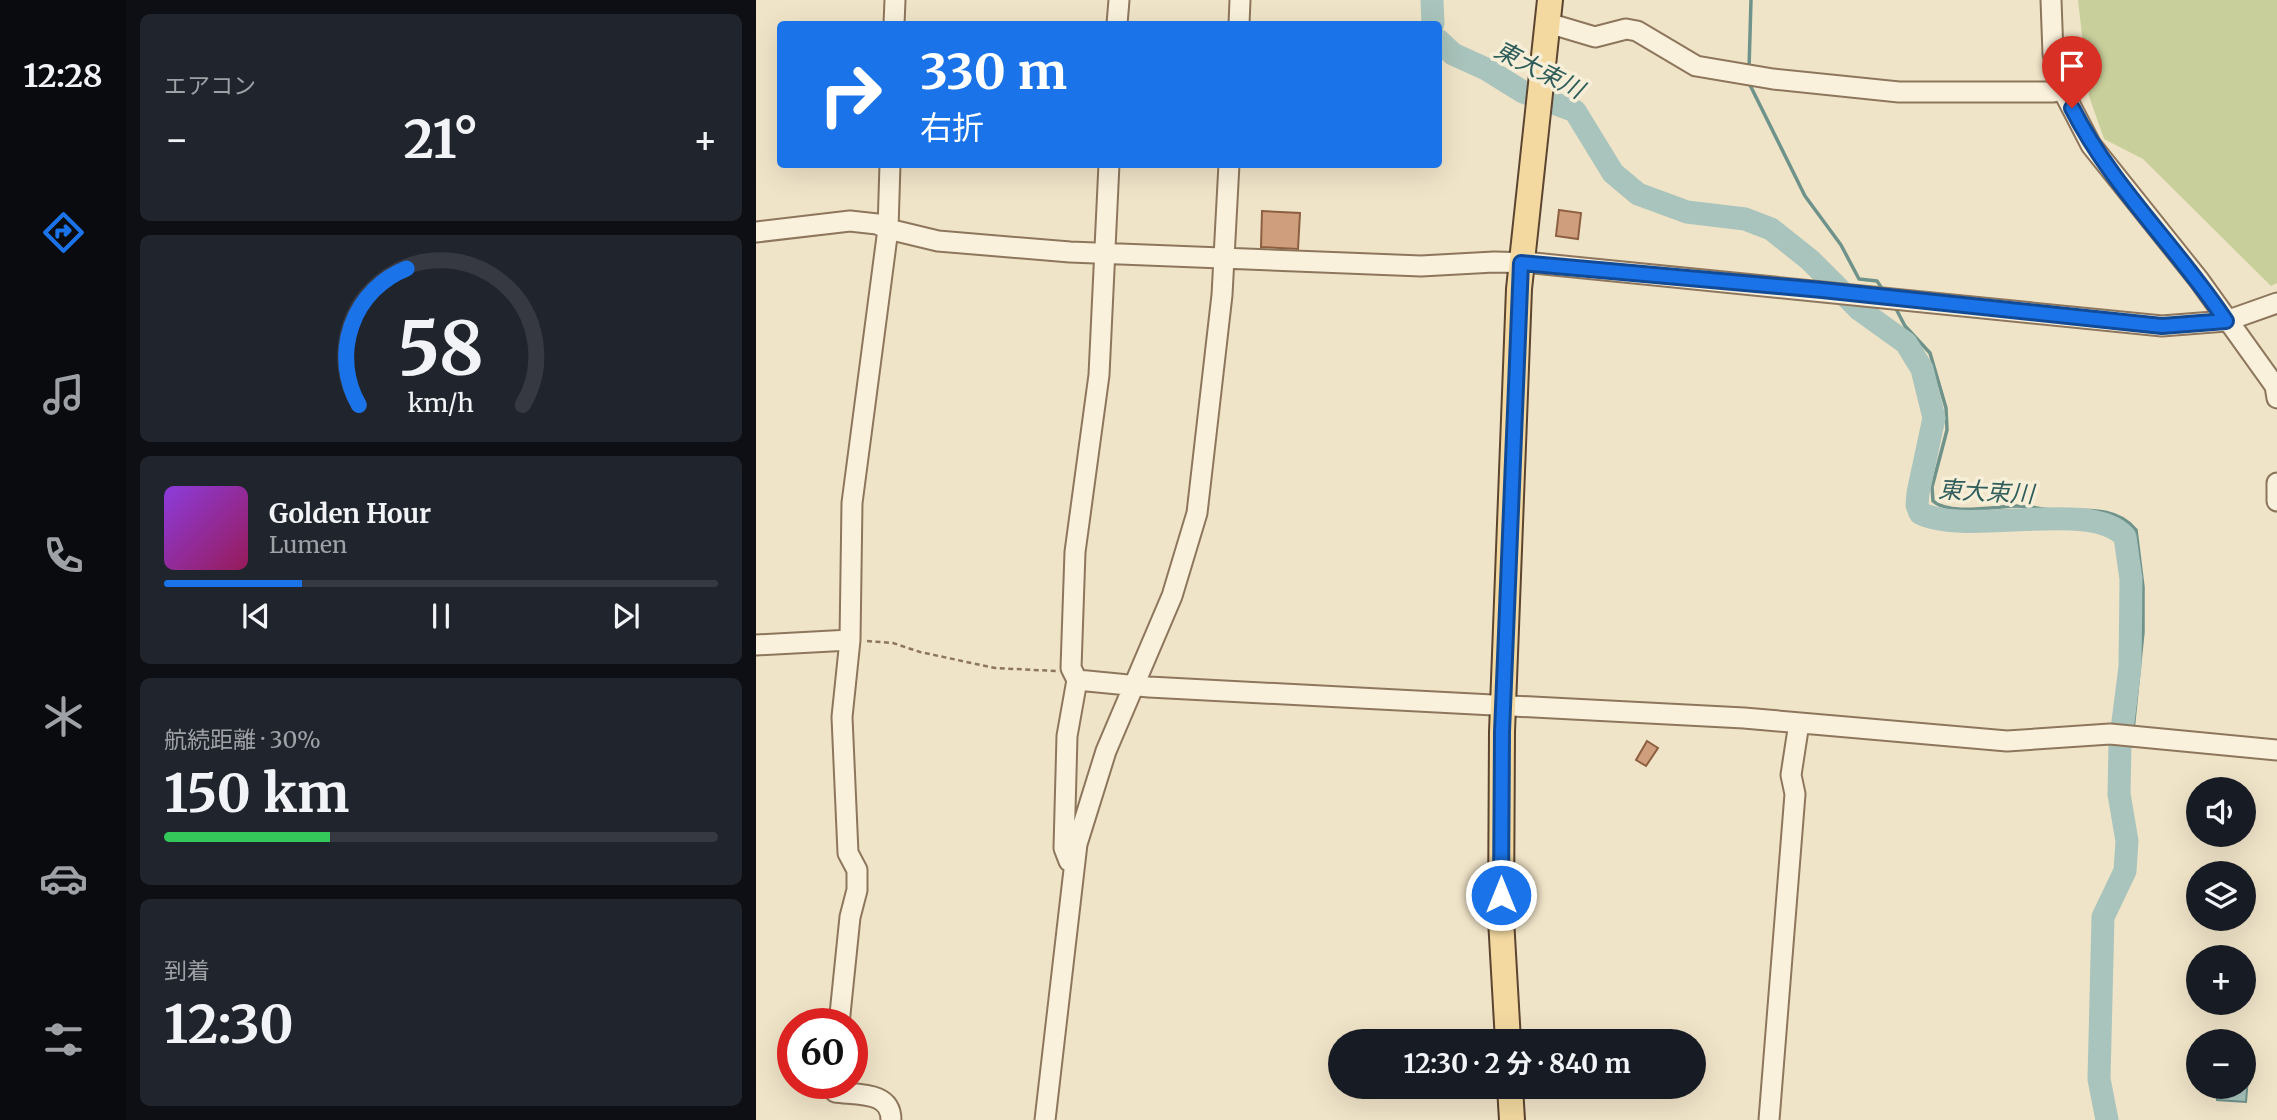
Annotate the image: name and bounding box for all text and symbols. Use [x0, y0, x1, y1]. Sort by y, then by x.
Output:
water label: 東大束川 [1489, 34, 1592, 107]
pin [2042, 36, 2102, 108]
text: 330 m [920, 41, 1067, 102]
icon: arrive [2053, 47, 2091, 85]
icon: right [805, 49, 896, 140]
text: 12:28 [23, 56, 103, 96]
text: エアコン [164, 71, 256, 100]
text: 21° [403, 107, 479, 172]
text: 右折 [920, 108, 984, 148]
text: − [164, 116, 189, 163]
text: + [693, 116, 718, 163]
icon: directions [39, 208, 88, 257]
text: 58 [398, 303, 484, 395]
icon: music [39, 370, 88, 419]
text: km/h [408, 387, 474, 419]
water label: 東大束川 [1937, 474, 2038, 510]
text: Golden Hour [269, 497, 431, 530]
text: Lumen [269, 530, 347, 559]
icon: phone [39, 531, 88, 580]
icon: previous [237, 597, 275, 635]
icon: pause [422, 597, 460, 635]
icon: next [607, 597, 645, 635]
icon: climate [39, 692, 88, 741]
text: 航続距離 · 30% [164, 725, 321, 754]
text: 150 km [164, 761, 349, 826]
map controls [2186, 777, 2256, 1099]
button: sound [2186, 777, 2256, 847]
icon: car [39, 854, 88, 903]
position arrow [1464, 858, 1538, 932]
button: layers [2186, 861, 2256, 931]
button: + [2186, 945, 2256, 1015]
text: 到着 [164, 956, 210, 985]
text: 12:30 [164, 992, 294, 1057]
speed limit sign: 60 [777, 1008, 868, 1099]
icon: filters [39, 1015, 88, 1064]
button: − [2186, 1029, 2256, 1099]
text: 12:30 · 2 分 · 840 m [1403, 1047, 1631, 1080]

